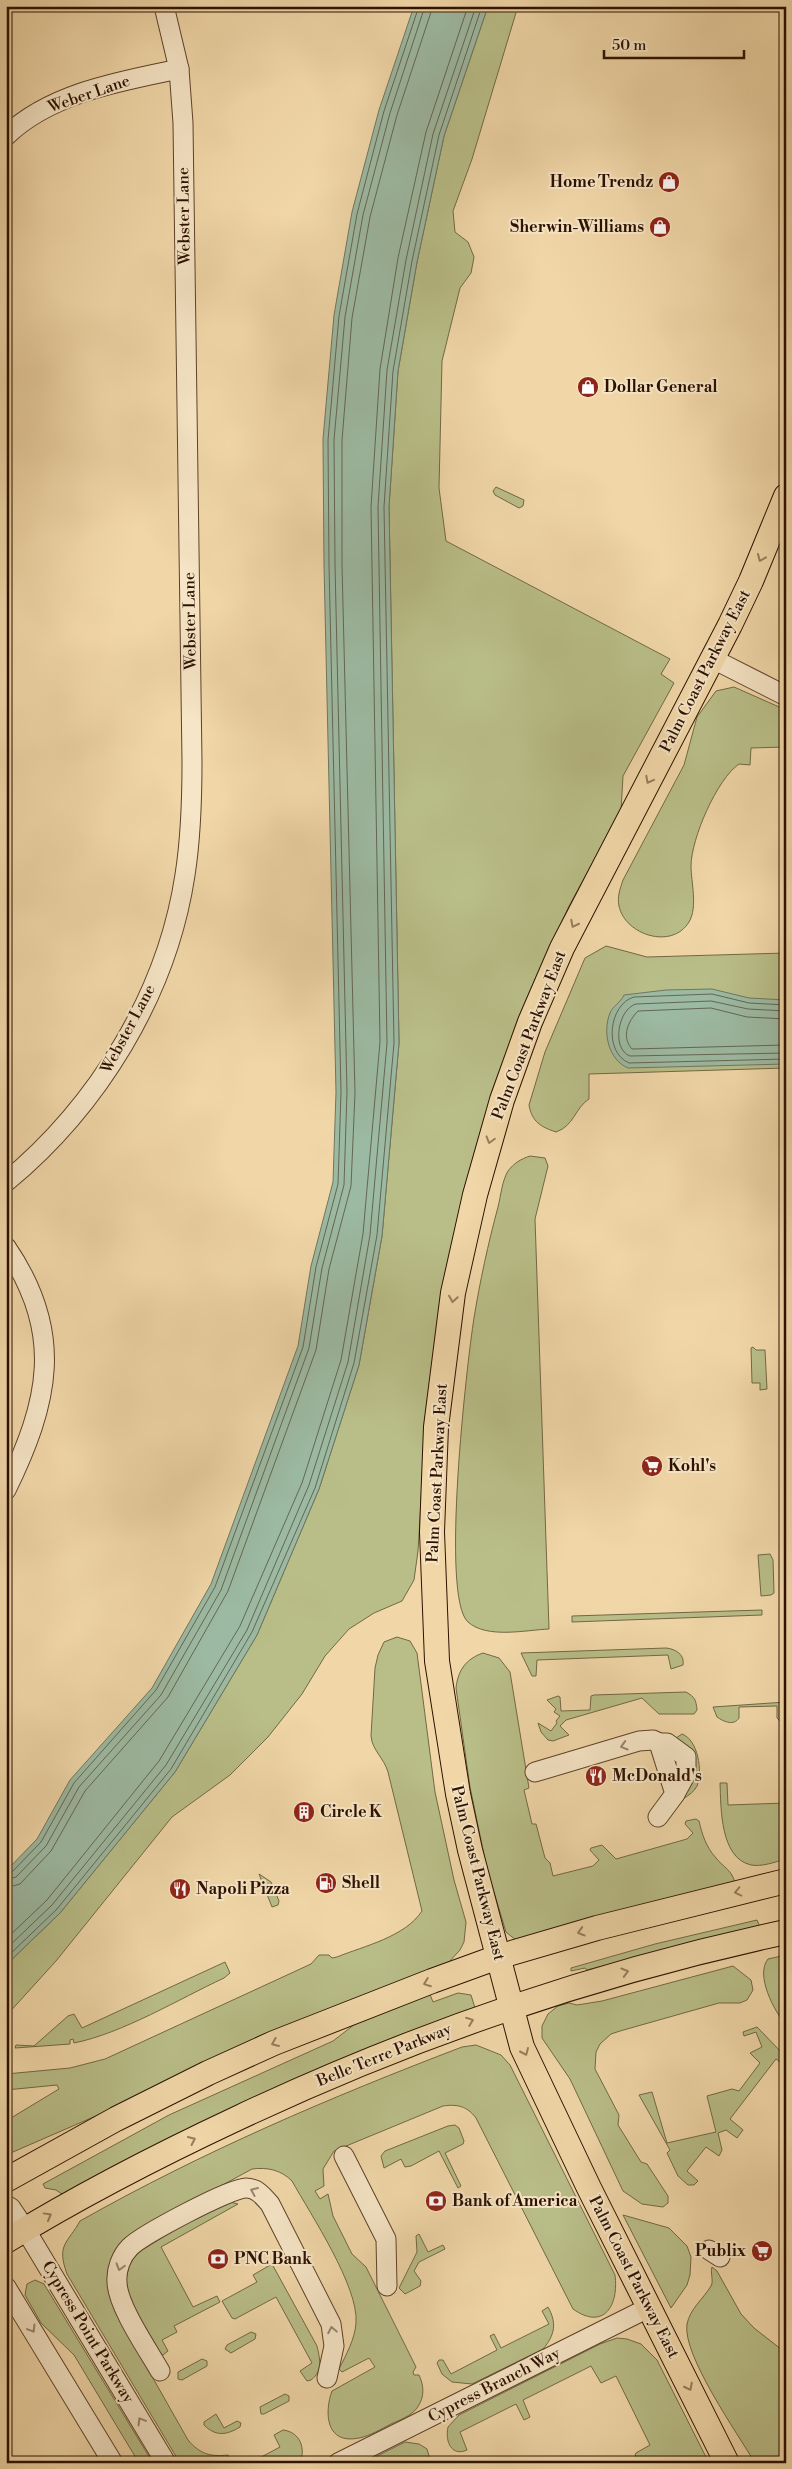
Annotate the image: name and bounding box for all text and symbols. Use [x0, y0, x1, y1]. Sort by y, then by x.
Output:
scale bar [604, 28, 744, 60]
text: 50 m [612, 36, 646, 55]
street label: Weber Lane [44, 71, 133, 118]
street label: Webster Lane [173, 167, 195, 266]
shop icon: Home Trendz [657, 170, 681, 194]
place label: Home Trendz [550, 172, 653, 192]
shop icon: Sherwin-Williams [648, 215, 672, 239]
place label: Sherwin-Williams [510, 217, 644, 237]
shop icon: Dollar General [576, 375, 600, 399]
place label: Dollar General [604, 377, 718, 397]
one-way arrow [757, 553, 768, 562]
street label: Webster Lane [179, 572, 201, 671]
street label: Palm Coast Parkway East [655, 586, 755, 756]
one-way arrow [646, 775, 656, 784]
one-way arrow [570, 919, 580, 928]
street label: Palm Coast Parkway East [487, 947, 571, 1123]
street label: Webster Lane [96, 981, 160, 1078]
one-way arrow [485, 1136, 495, 1144]
one-way arrow [448, 1294, 458, 1303]
street label: Palm Coast Parkway East [422, 1382, 452, 1563]
supermarket icon: Kohl's [640, 1454, 664, 1478]
place label: Kohl's [668, 1456, 716, 1476]
one-way arrow [619, 1740, 628, 1751]
restaurant icon: McDonald's [584, 1764, 608, 1788]
place label: McDonald's [612, 1766, 702, 1786]
street label: Palm Coast Parkway East [447, 1783, 510, 1963]
building icon: Circle K [292, 1800, 316, 1824]
place label: Circle K [320, 1802, 383, 1822]
fuel station icon: Shell [314, 1871, 338, 1895]
place label: Shell [342, 1873, 381, 1893]
restaurant icon: Napoli Pizza [168, 1877, 192, 1901]
place label: Napoli Pizza [196, 1879, 290, 1899]
one-way arrow [734, 1886, 743, 1897]
one-way arrow [577, 1927, 585, 1937]
one-way arrow [620, 1968, 628, 1978]
one-way arrow [423, 1978, 431, 1988]
one-way arrow [465, 2017, 473, 2027]
street label: Belle Terre Parkway [313, 2019, 455, 2092]
one-way arrow [271, 2037, 280, 2047]
one-way arrow [519, 2047, 530, 2056]
one-way arrow [187, 2135, 196, 2146]
one-way arrow [250, 2187, 258, 2197]
bank icon: Bank of America [424, 2189, 448, 2213]
place label: Bank of America [452, 2191, 578, 2211]
street label: Palm Coast Parkway East [584, 2192, 684, 2362]
one-way arrow [43, 2212, 52, 2222]
supermarket icon: Publix [750, 2239, 774, 2263]
place label: Publix [695, 2241, 747, 2261]
bank icon: PNC Bank [206, 2247, 230, 2271]
place label: PNC Bank [234, 2249, 313, 2269]
street label: Cypress Point Parkway [38, 2257, 139, 2407]
one-way arrow [115, 2262, 125, 2270]
one-way arrow [25, 2323, 35, 2332]
one-way arrow [327, 2326, 338, 2334]
street label: Cypress Branch Way [425, 2343, 564, 2427]
one-way arrow [683, 2382, 693, 2391]
one-way arrow [138, 2417, 148, 2426]

